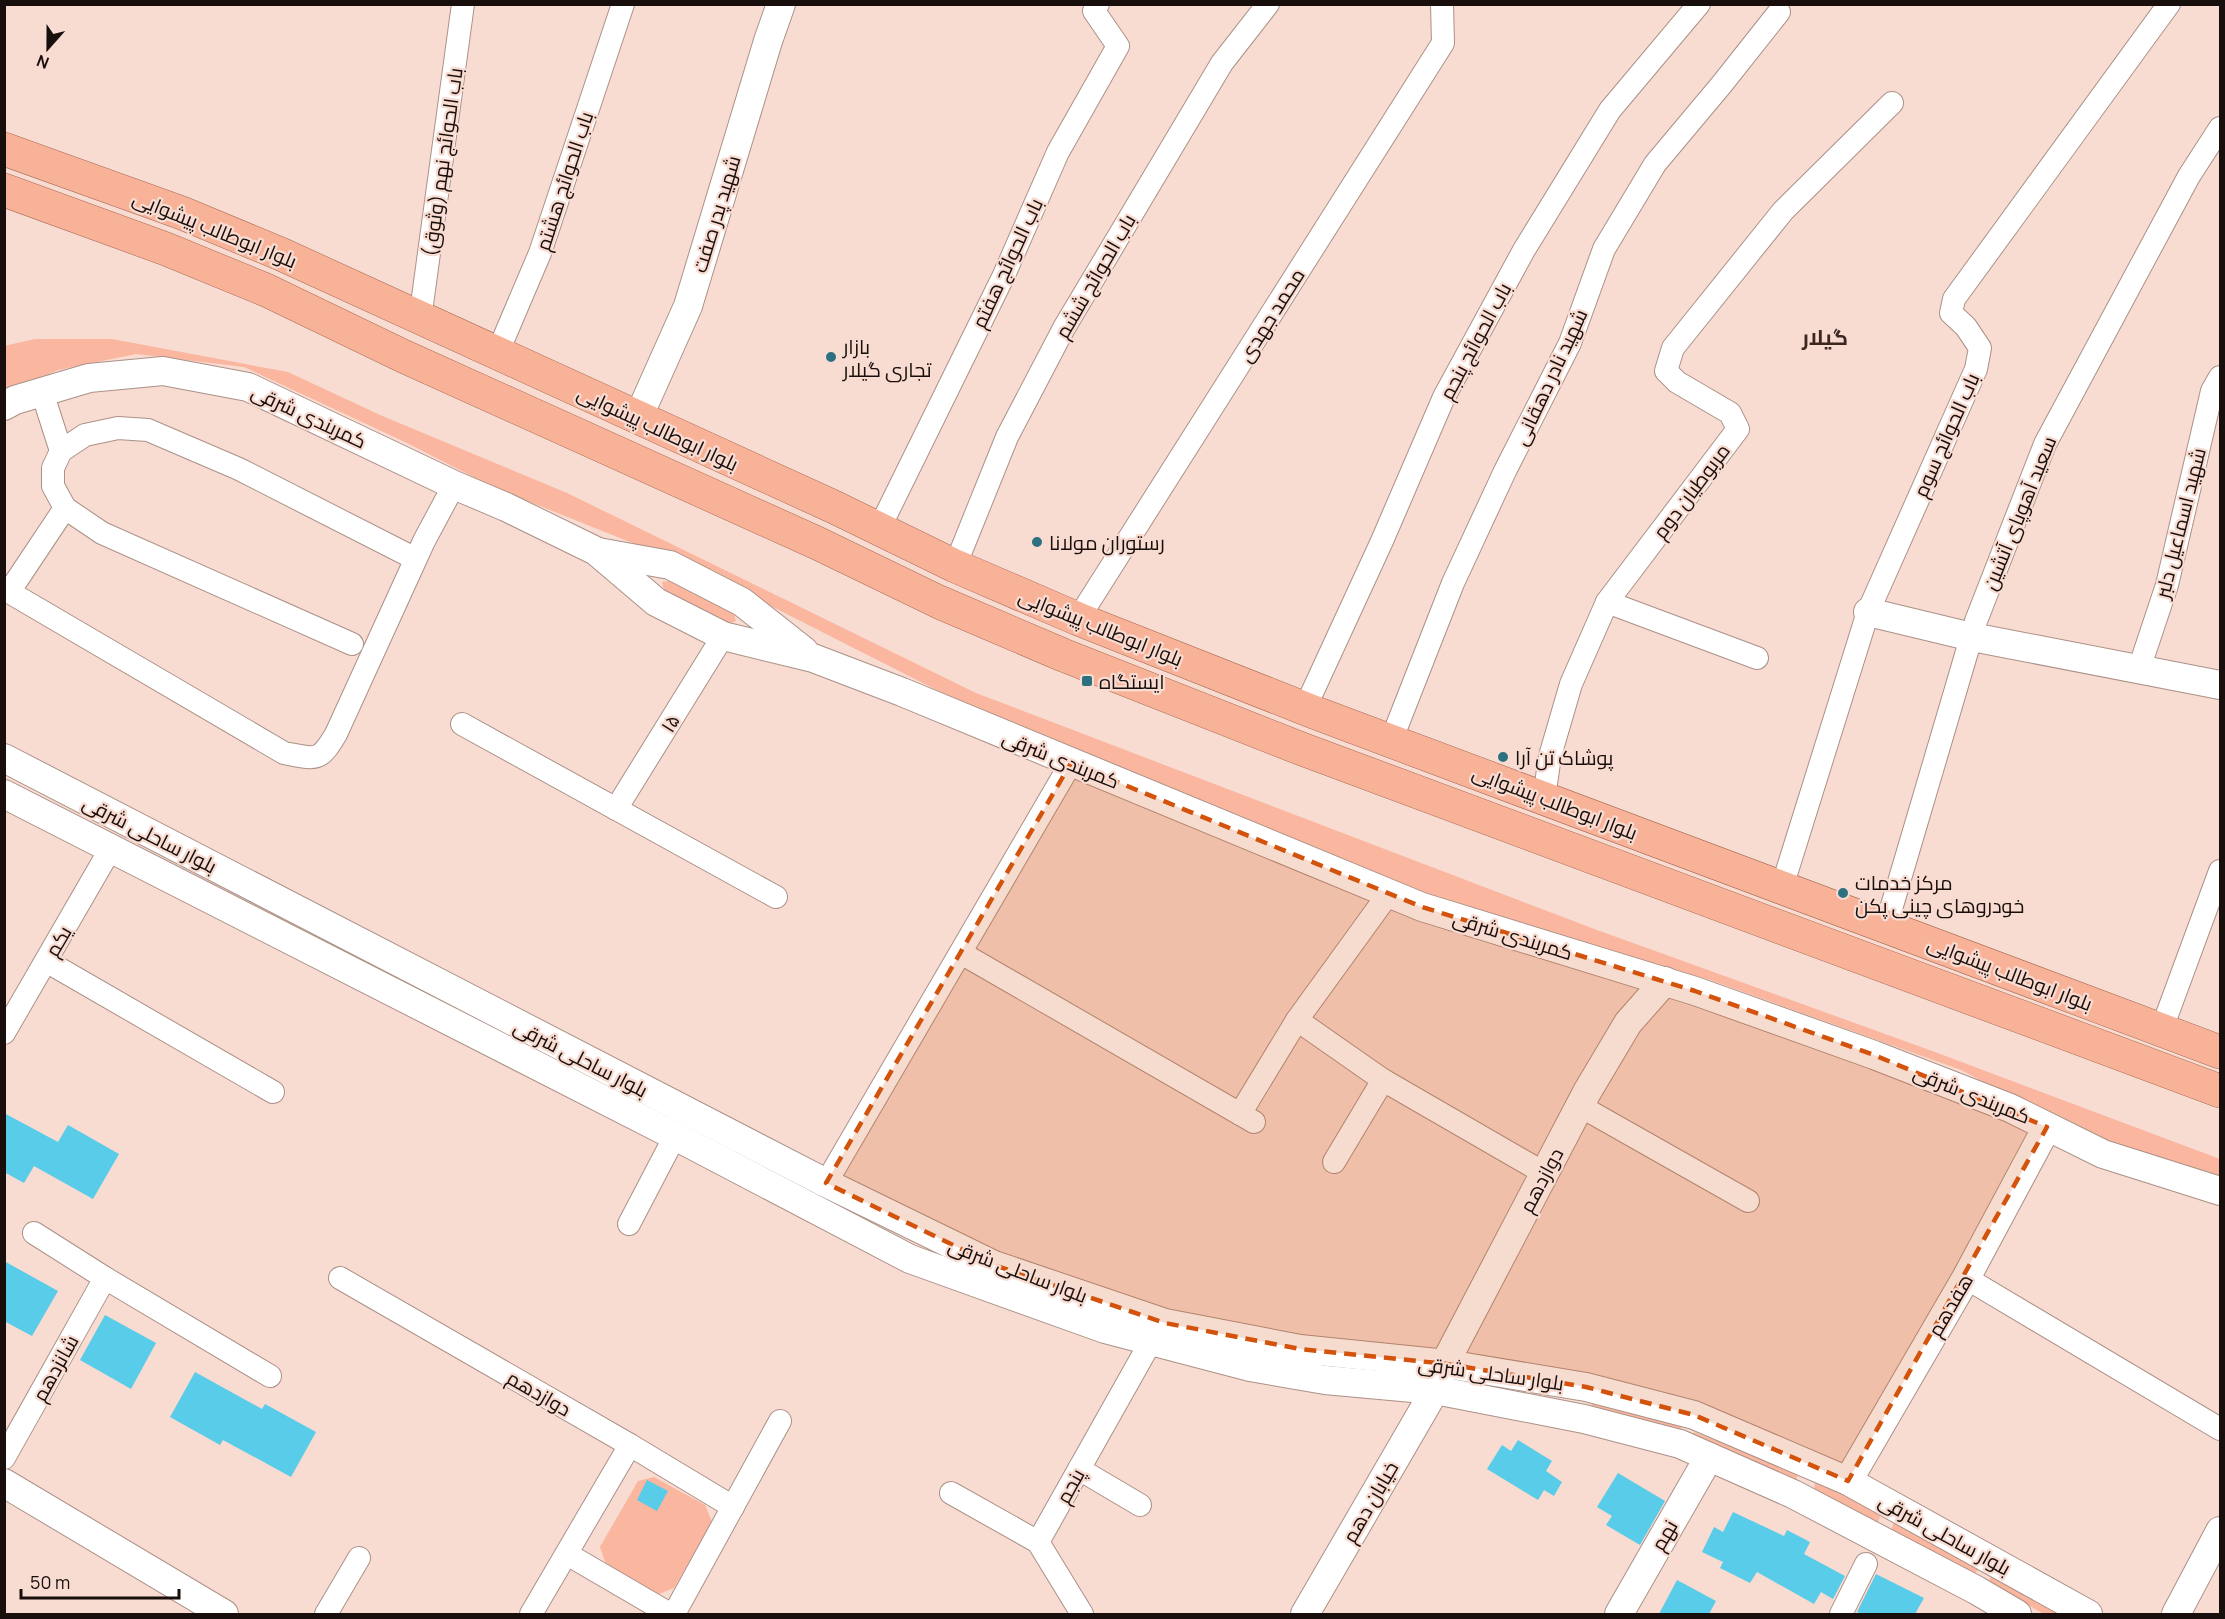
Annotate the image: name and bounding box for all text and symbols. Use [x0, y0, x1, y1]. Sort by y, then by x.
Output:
north arrow [18, 18, 78, 78]
text: N [33, 50, 52, 74]
street label: باب الحوائج نهم (وثوق) [415, 66, 470, 258]
street label: باب الحوائج هشتم [529, 108, 600, 254]
street label: شهید پدر صفت [685, 152, 747, 276]
street label: بلوار ابوطالب پیشوایی [129, 184, 301, 274]
street label: باب الحوائج هفتم [965, 194, 1050, 333]
street label: باب الحوائج ششم [1048, 209, 1142, 344]
street label: محمد جهدی [1231, 263, 1311, 367]
street label: باب الحوائج پنجم [1433, 278, 1518, 405]
street label: شهید نادر دهقانی [1507, 304, 1593, 450]
district label: گیلار [1801, 323, 1848, 351]
place label: بازار تجاری گیلار [842, 333, 932, 383]
marker: بازار تجاری گیلار [824, 350, 838, 364]
street label: باب الحوائج سوم [1907, 369, 1986, 502]
street label: کمربندی شرقی [247, 378, 371, 454]
street label: بلوار ابوطالب پیشوایی [573, 379, 743, 477]
street label: سعید آهوپای آتشین [1976, 432, 2062, 594]
street label: مربوطیان دوم [1646, 438, 1737, 545]
street label: شهید اسماعیل دلبر [2148, 445, 2212, 602]
place label: رستوران مولانا [1049, 529, 1165, 556]
marker: رستوران مولانا [1030, 535, 1044, 549]
street label: بلوار ابوطالب پیشوایی [1015, 582, 1187, 672]
place label: ایستگاه [1099, 668, 1165, 695]
marker: ایستگاه [1080, 674, 1094, 688]
street label: ۱۵ [654, 709, 686, 737]
street label: کمربندی شرقی [999, 723, 1123, 795]
place label: پوشاک تن آرا [1515, 744, 1614, 771]
marker: پوشاک تن آرا [1496, 750, 1510, 764]
street label: بلوار ابوطالب پیشوایی [1468, 758, 1642, 846]
street label: بلوار ساحلی شرقی [78, 789, 222, 879]
place label: مرکز خدمات خودروهای چینی پکن [1855, 869, 2024, 919]
marker: مرکز خدمات خودروهای چینی پکن [1836, 886, 1850, 900]
street label: کمربندی شرقی [1450, 904, 1576, 966]
street label: یکم [38, 920, 79, 962]
street label: بلوار ابوطالب پیشوایی [1923, 929, 2097, 1017]
street label: بلوار ساحلی شرقی [509, 1013, 653, 1103]
street label: کمربندی شرقی [1910, 1058, 2034, 1130]
street label: دوازدهم [1513, 1143, 1570, 1218]
street label: بلوار ساحلی شرقی [945, 1231, 1091, 1309]
street label: هفدهم [1921, 1269, 1980, 1342]
street label: شانزدهم [26, 1330, 85, 1407]
street label: بلوار ساحلی شرقی [1416, 1349, 1566, 1397]
street label: دوازدهم [501, 1364, 576, 1423]
street label: خیابان دهم [1336, 1456, 1405, 1548]
street label: پنجم [1049, 1463, 1092, 1509]
street label: بلوار ساحلی شرقی [1874, 1487, 2016, 1581]
street label: نهم [1644, 1515, 1684, 1556]
scale bar [21, 1562, 178, 1600]
text: 50 m [30, 1570, 70, 1594]

